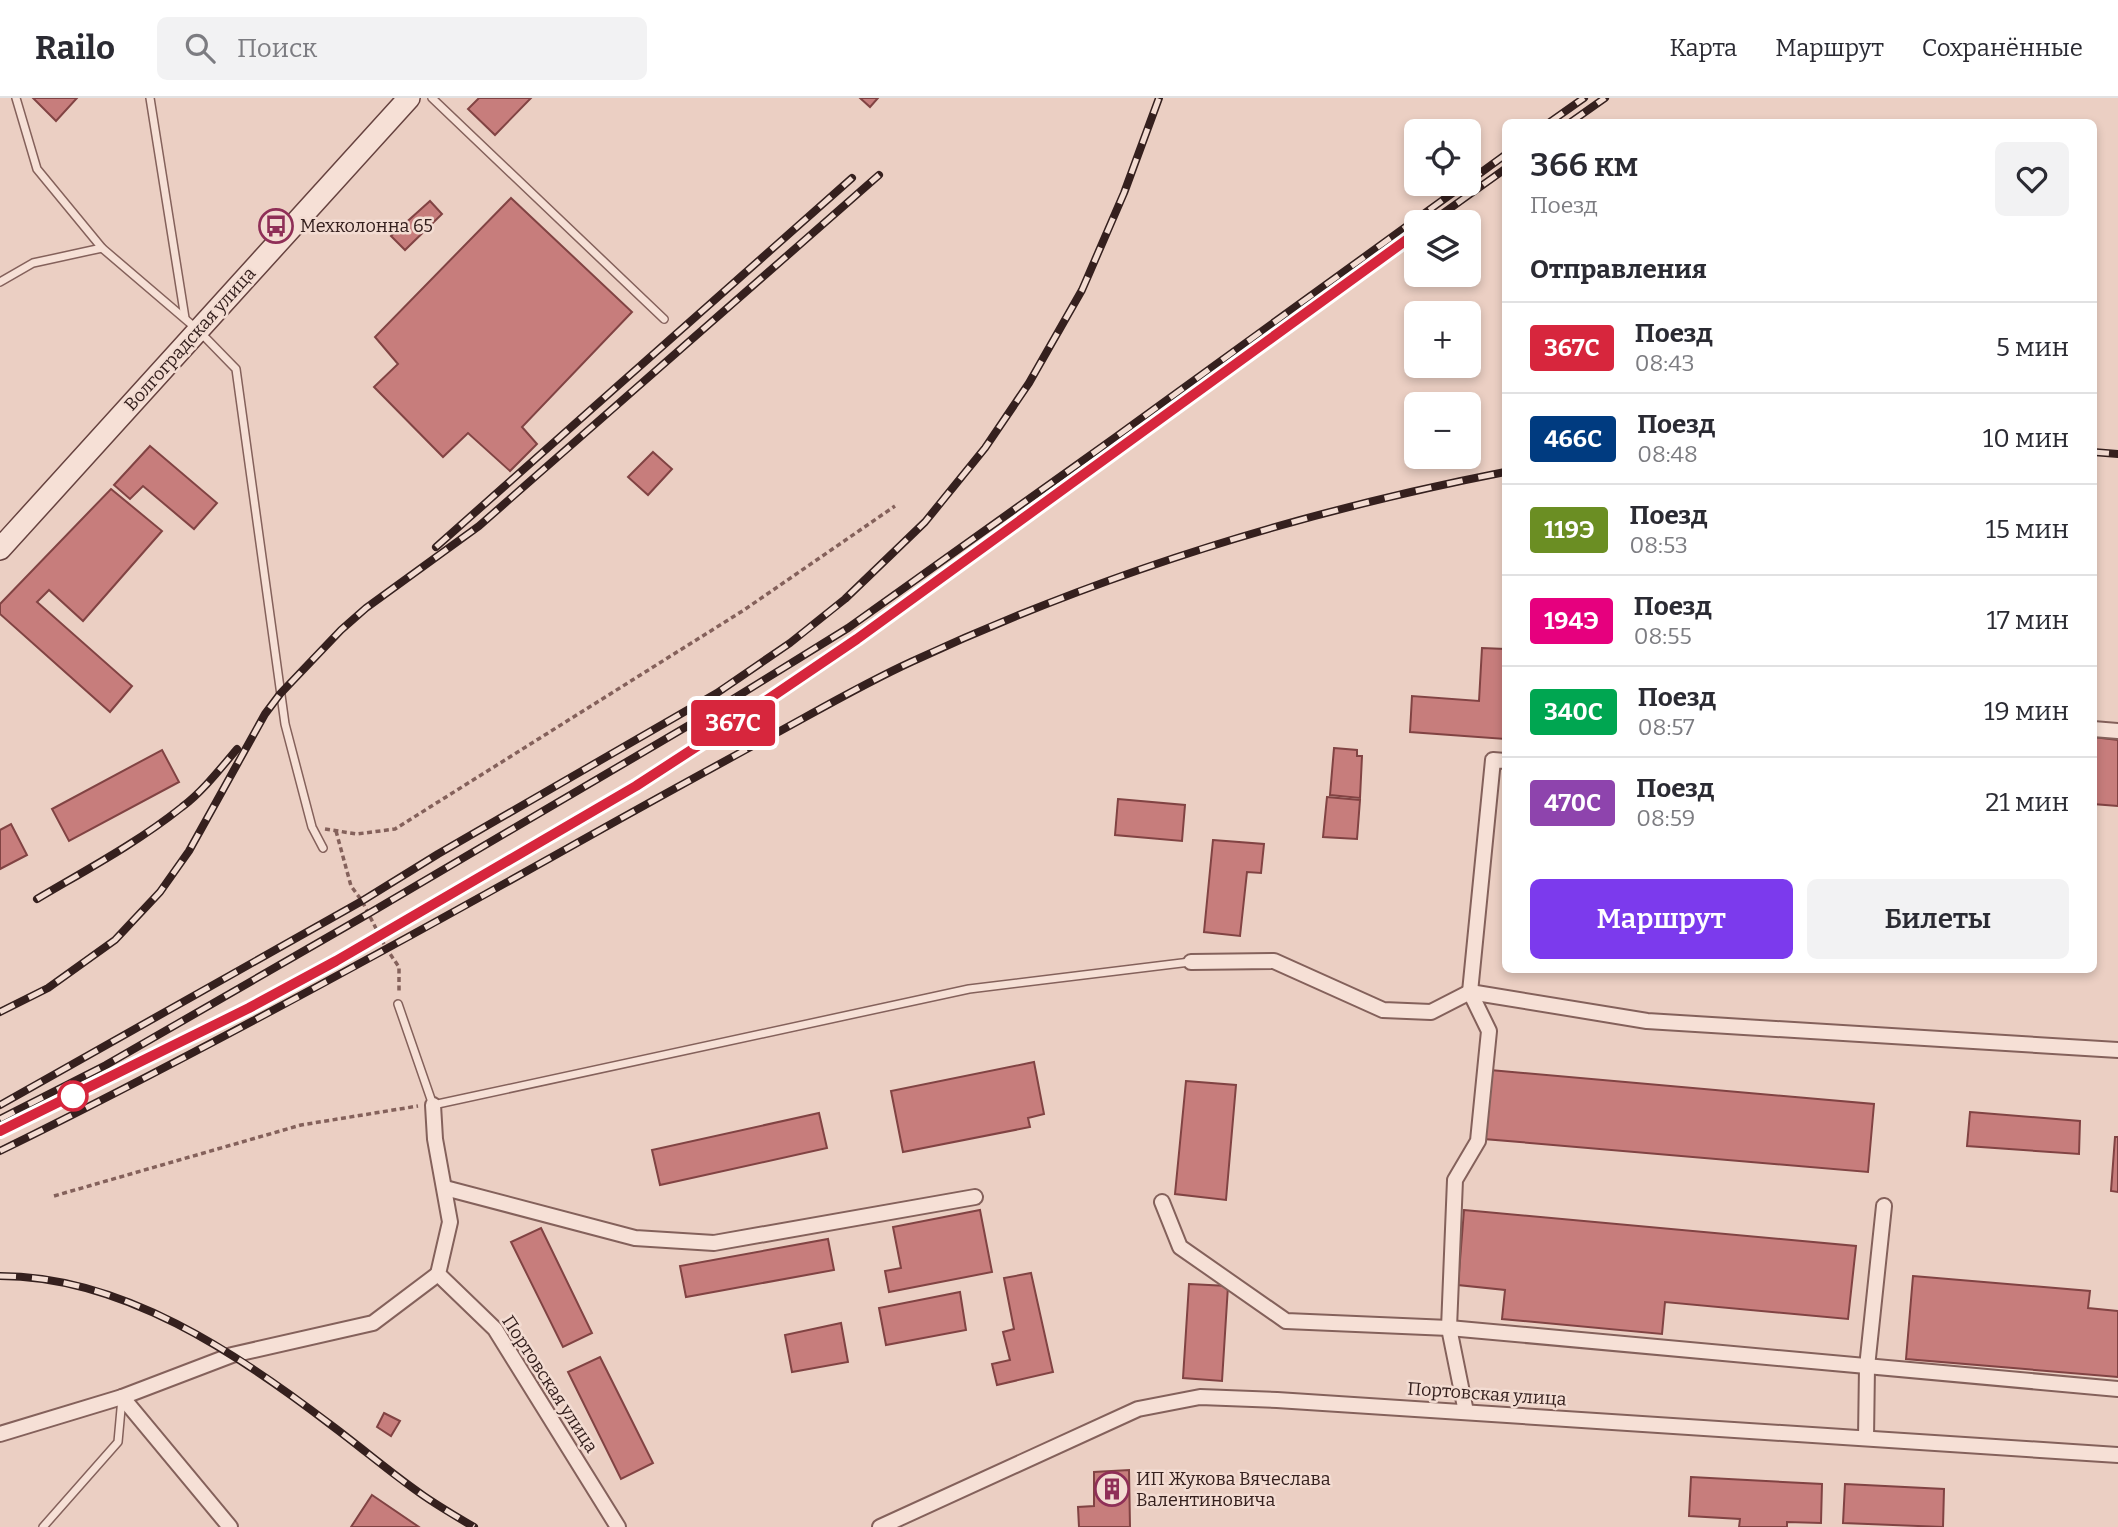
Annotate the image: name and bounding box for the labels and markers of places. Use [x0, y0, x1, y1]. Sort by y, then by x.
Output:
bus stop icon: Мехколонна 65 [257, 207, 295, 245]
place label: Мехколонна 65 [300, 215, 433, 237]
unlabelled marker [58, 1081, 88, 1111]
place label: ИП Жукова Вячеслава Валентиновича [1136, 1468, 1331, 1511]
building icon: ИП Жукова Вячеслава Валентиновича [1093, 1470, 1131, 1508]

